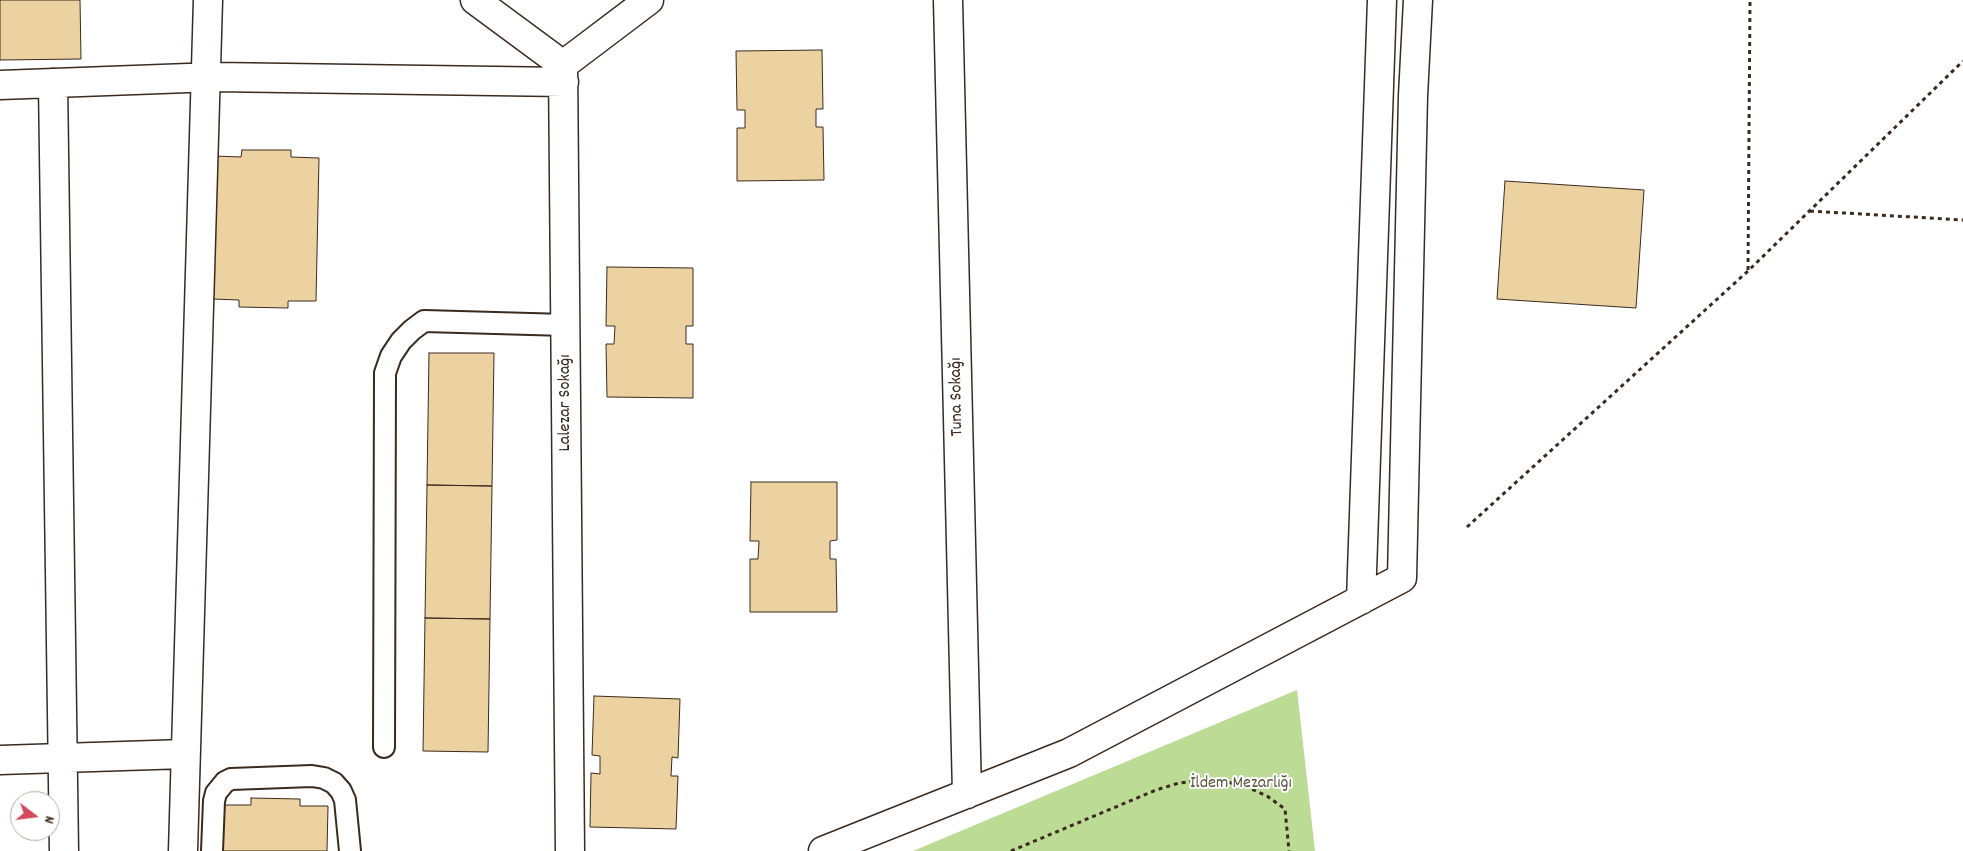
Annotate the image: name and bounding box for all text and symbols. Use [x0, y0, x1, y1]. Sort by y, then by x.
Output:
street label: Lalezar Sokağı [556, 354, 578, 452]
street label: Tuna Sokağı [947, 357, 969, 437]
park label: İldem Mezarlığı [1190, 774, 1292, 796]
north arrow [10, 791, 60, 841]
text: N [38, 814, 59, 826]

